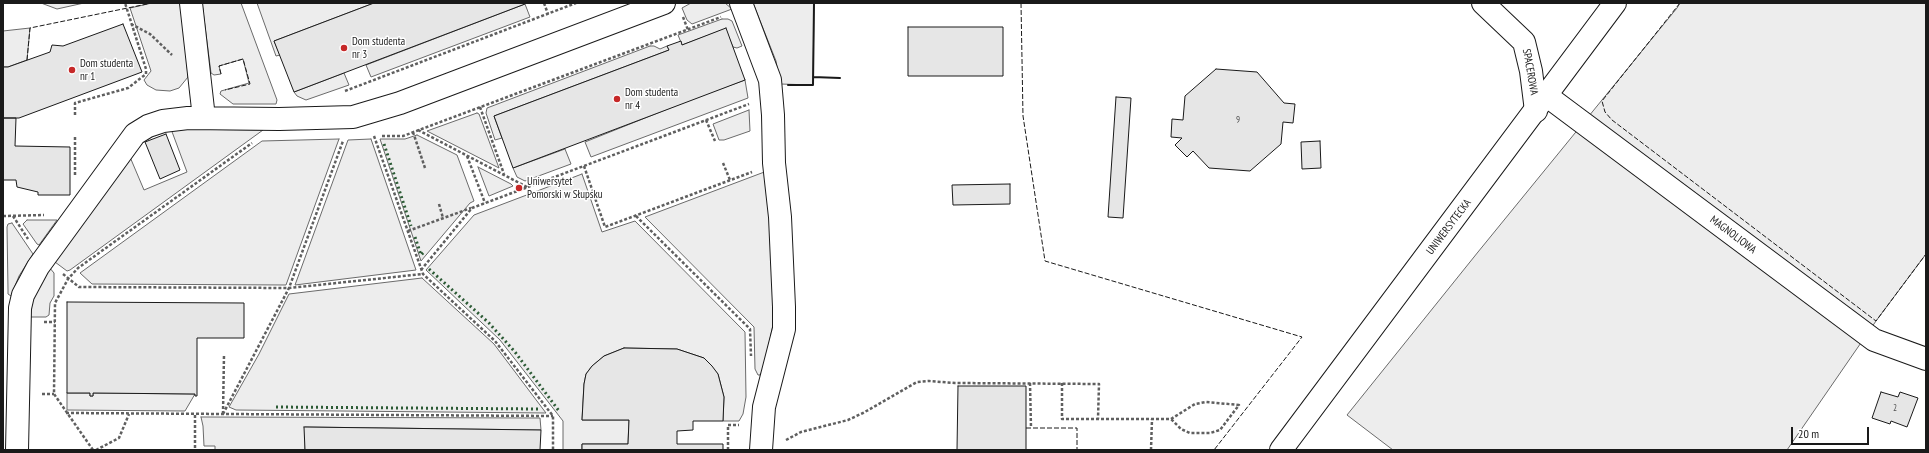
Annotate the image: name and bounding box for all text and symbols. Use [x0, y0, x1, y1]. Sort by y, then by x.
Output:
place label: Dom studenta nr 3 [352, 35, 405, 61]
marker: Dom studenta nr 3 [339, 43, 349, 53]
street label: SPACEROWA [1519, 48, 1541, 96]
place label: Dom studenta nr 1 [80, 57, 133, 83]
marker: Dom studenta nr 1 [67, 65, 77, 75]
place label: Dom studenta nr 4 [625, 86, 678, 112]
marker: Dom studenta nr 4 [612, 94, 622, 104]
house number: 9 [1236, 115, 1240, 125]
place label: Uniwersytet Pomorski w Słupsku [527, 175, 602, 201]
marker: Uniwersytet Pomorski w Słupsku [514, 183, 524, 193]
street label: UNIWERSYTECKA [1424, 197, 1474, 257]
street label: MAGNOLIOWA [1707, 213, 1759, 257]
house number: 2 [1893, 403, 1897, 413]
scale bar [1793, 419, 1871, 445]
text: 20 m [1798, 426, 1819, 441]

